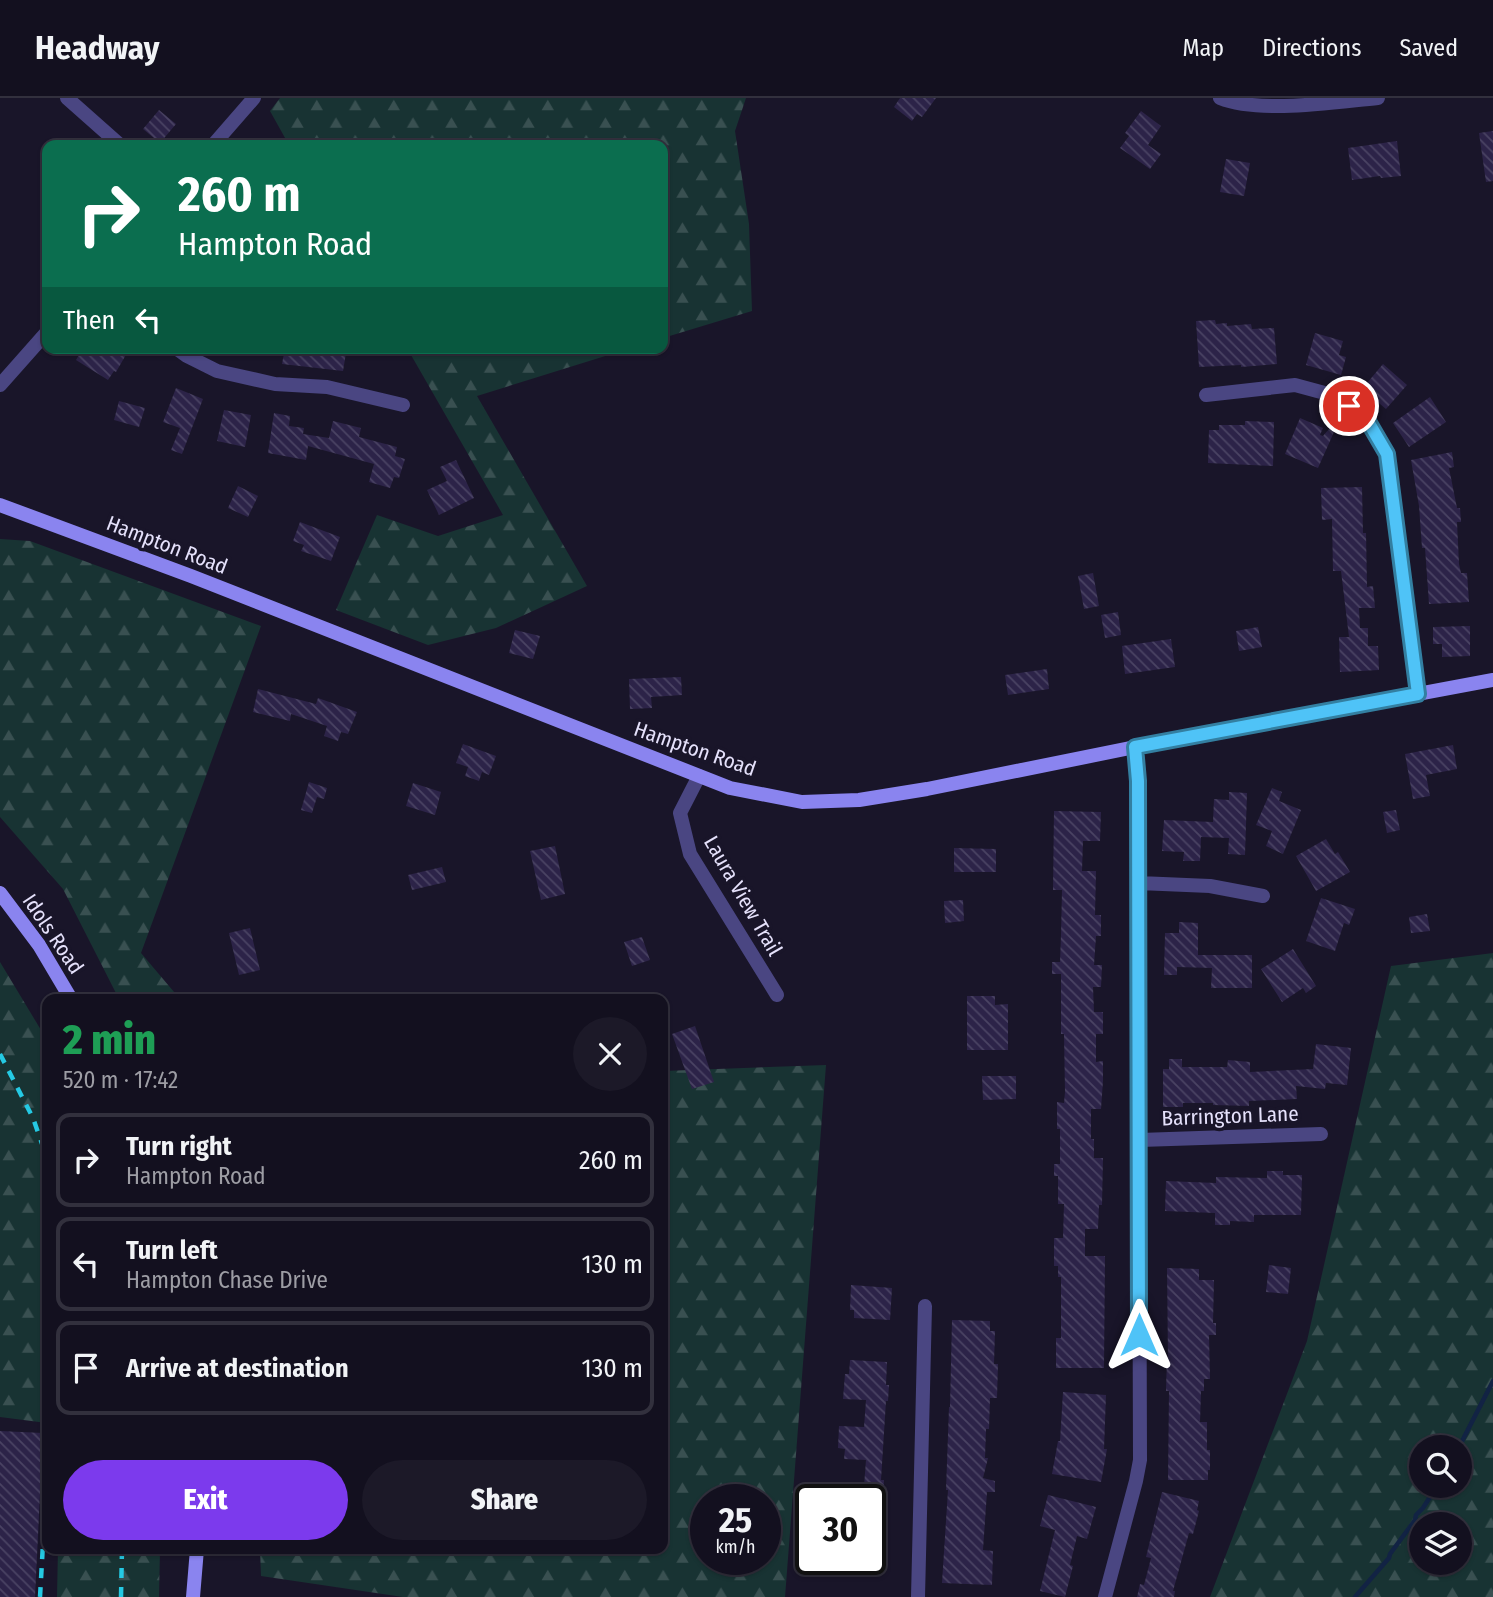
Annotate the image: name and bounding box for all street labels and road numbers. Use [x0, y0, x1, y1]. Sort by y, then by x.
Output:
street label: Hampton Road [103, 510, 231, 580]
street label: Hampton Road [630, 716, 760, 782]
street label: Laura View Trail [698, 831, 788, 961]
street label: Idols Road [17, 889, 89, 979]
street label: Barrington Lane [1161, 1101, 1299, 1131]

